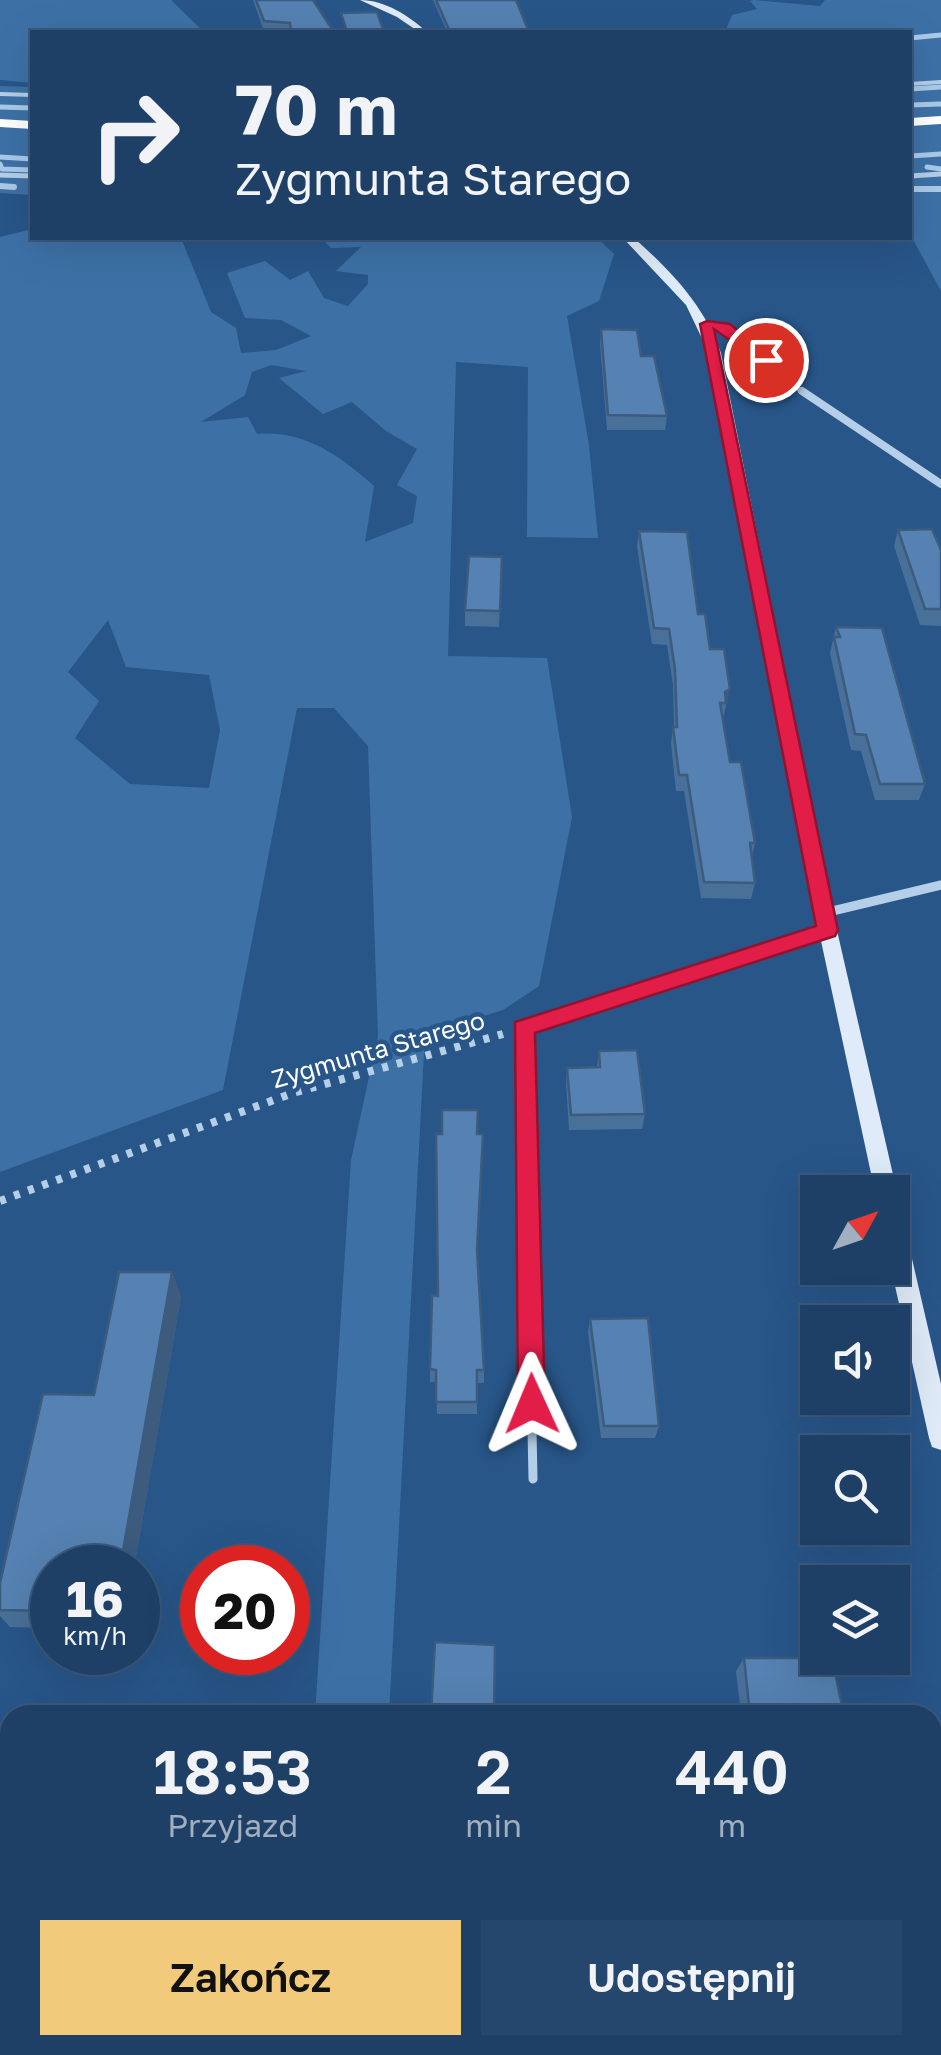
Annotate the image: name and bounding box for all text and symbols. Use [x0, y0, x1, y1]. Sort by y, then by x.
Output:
text: 70 m [235, 66, 397, 150]
icon: right [70, 70, 200, 200]
text: Zygmunta Starego [235, 151, 631, 205]
pin [724, 318, 809, 403]
icon: arrive [739, 333, 794, 388]
street label: Zygmunta Starego [268, 1004, 488, 1094]
north arrow [800, 1175, 910, 1285]
map controls [800, 1175, 910, 1675]
button: sound [800, 1305, 910, 1415]
position arrow [480, 1352, 584, 1456]
button: search [800, 1435, 910, 1545]
speed limit sign: 20 [180, 1545, 310, 1675]
button: layers [800, 1565, 910, 1675]
text: 16 [66, 1568, 124, 1628]
text: km/h [63, 1620, 127, 1651]
text: 18:53 [153, 1735, 312, 1807]
text: 2 [476, 1735, 512, 1807]
text: 440 [675, 1735, 789, 1807]
text: Przyjazd [167, 1806, 298, 1844]
text: min [465, 1806, 522, 1844]
text: m [718, 1806, 746, 1844]
button: Zakończ [40, 1920, 461, 2035]
button: Udostępnij [481, 1920, 902, 2035]

